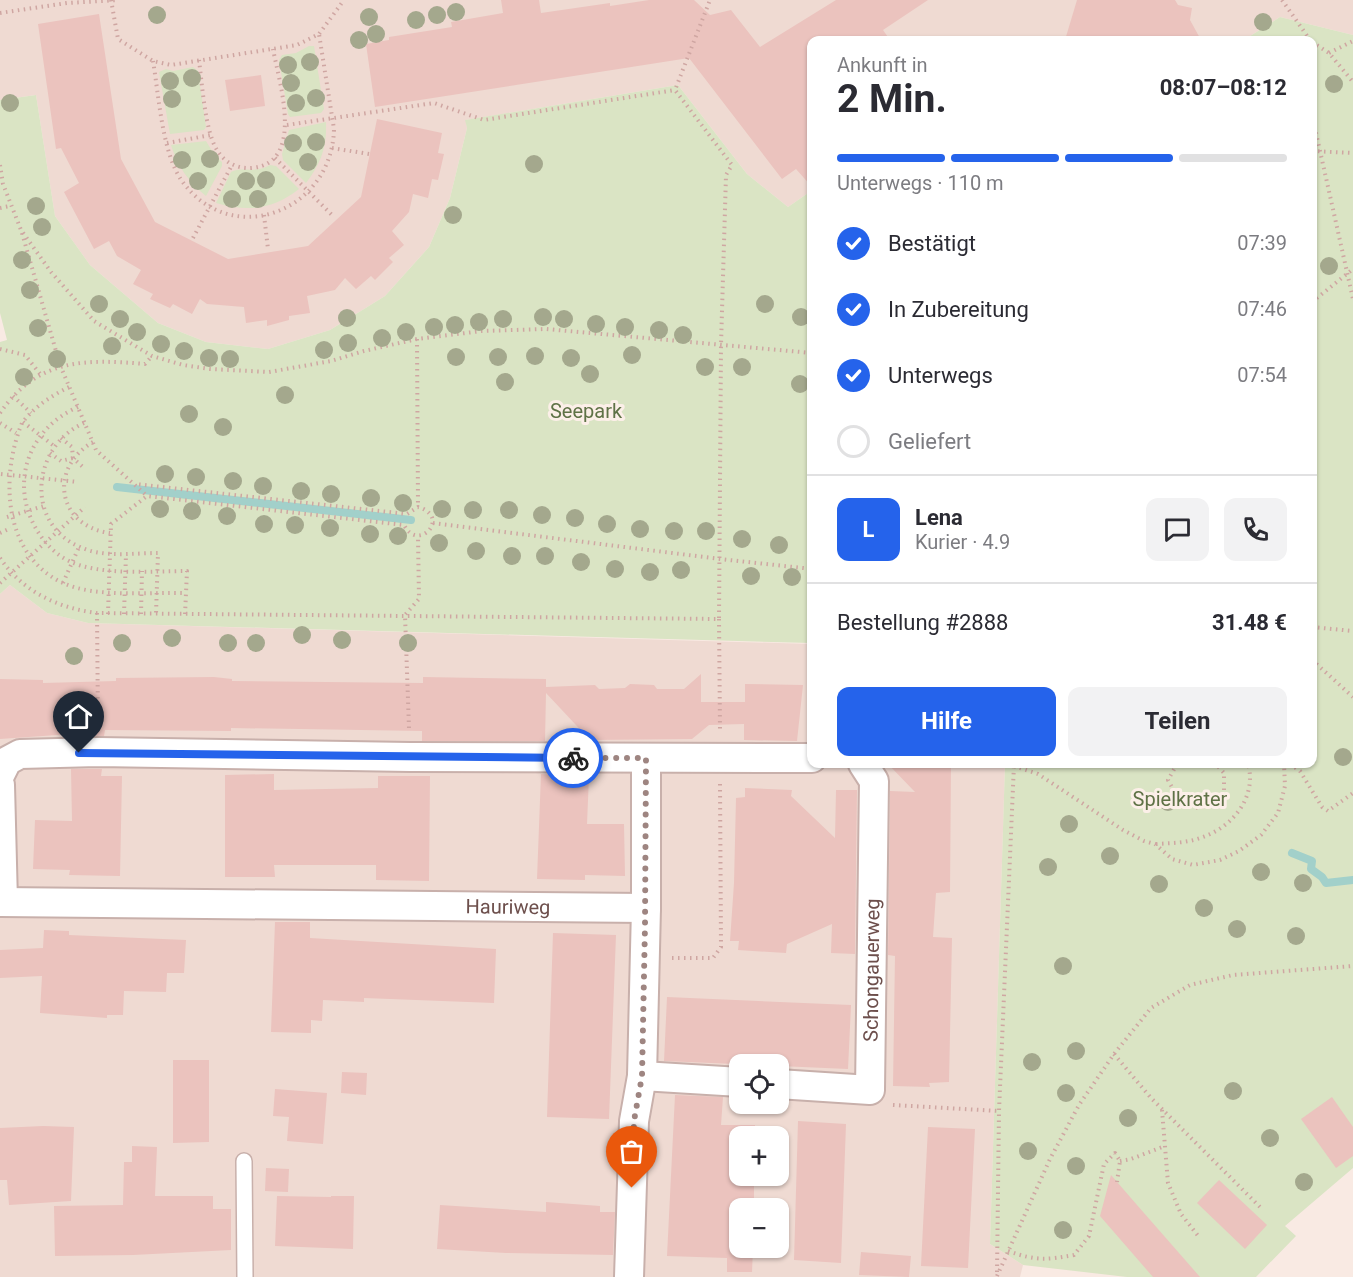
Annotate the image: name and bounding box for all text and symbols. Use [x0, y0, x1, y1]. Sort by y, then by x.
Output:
text: Ankunft in [837, 53, 928, 77]
text: 08:07–08:12 [1160, 75, 1287, 100]
text: 2 Min. [837, 76, 947, 122]
text: Unterwegs · 110 m [837, 171, 1004, 195]
icon: check [837, 227, 870, 260]
text: Bestätigt [888, 231, 976, 256]
text: 07:39 [1237, 231, 1287, 255]
icon: check [837, 293, 870, 326]
text: In Zubereitung [888, 297, 1029, 322]
text: 07:46 [1237, 297, 1287, 321]
icon: check [837, 359, 870, 392]
text: Unterwegs [888, 363, 993, 388]
text: 07:54 [1237, 363, 1287, 387]
park label: Seepark [550, 399, 623, 423]
text: Geliefert [888, 429, 971, 454]
button: chat [1146, 498, 1209, 561]
button: phone [1224, 498, 1287, 561]
text: Lena [915, 505, 963, 530]
text: L [863, 517, 874, 542]
text: Kurier · 4.9 [915, 530, 1010, 554]
text: Bestellung #2888 [837, 610, 1008, 635]
text: 31.48 € [1212, 610, 1287, 635]
button: Hilfe [837, 687, 1056, 756]
button: Teilen [1068, 687, 1287, 756]
pin [53, 691, 104, 753]
icon: home [62, 700, 95, 733]
courier [543, 728, 603, 788]
icon: bike [557, 742, 590, 775]
park label: Spielkrater [1133, 787, 1228, 811]
street label: Hauriweg [466, 894, 550, 919]
street label: Schongauerweg [859, 898, 884, 1042]
map controls [729, 1054, 789, 1258]
button: locate [729, 1054, 789, 1114]
pin [606, 1126, 657, 1188]
button: + [729, 1126, 789, 1186]
icon: bag [615, 1135, 648, 1168]
button: − [729, 1198, 789, 1258]

